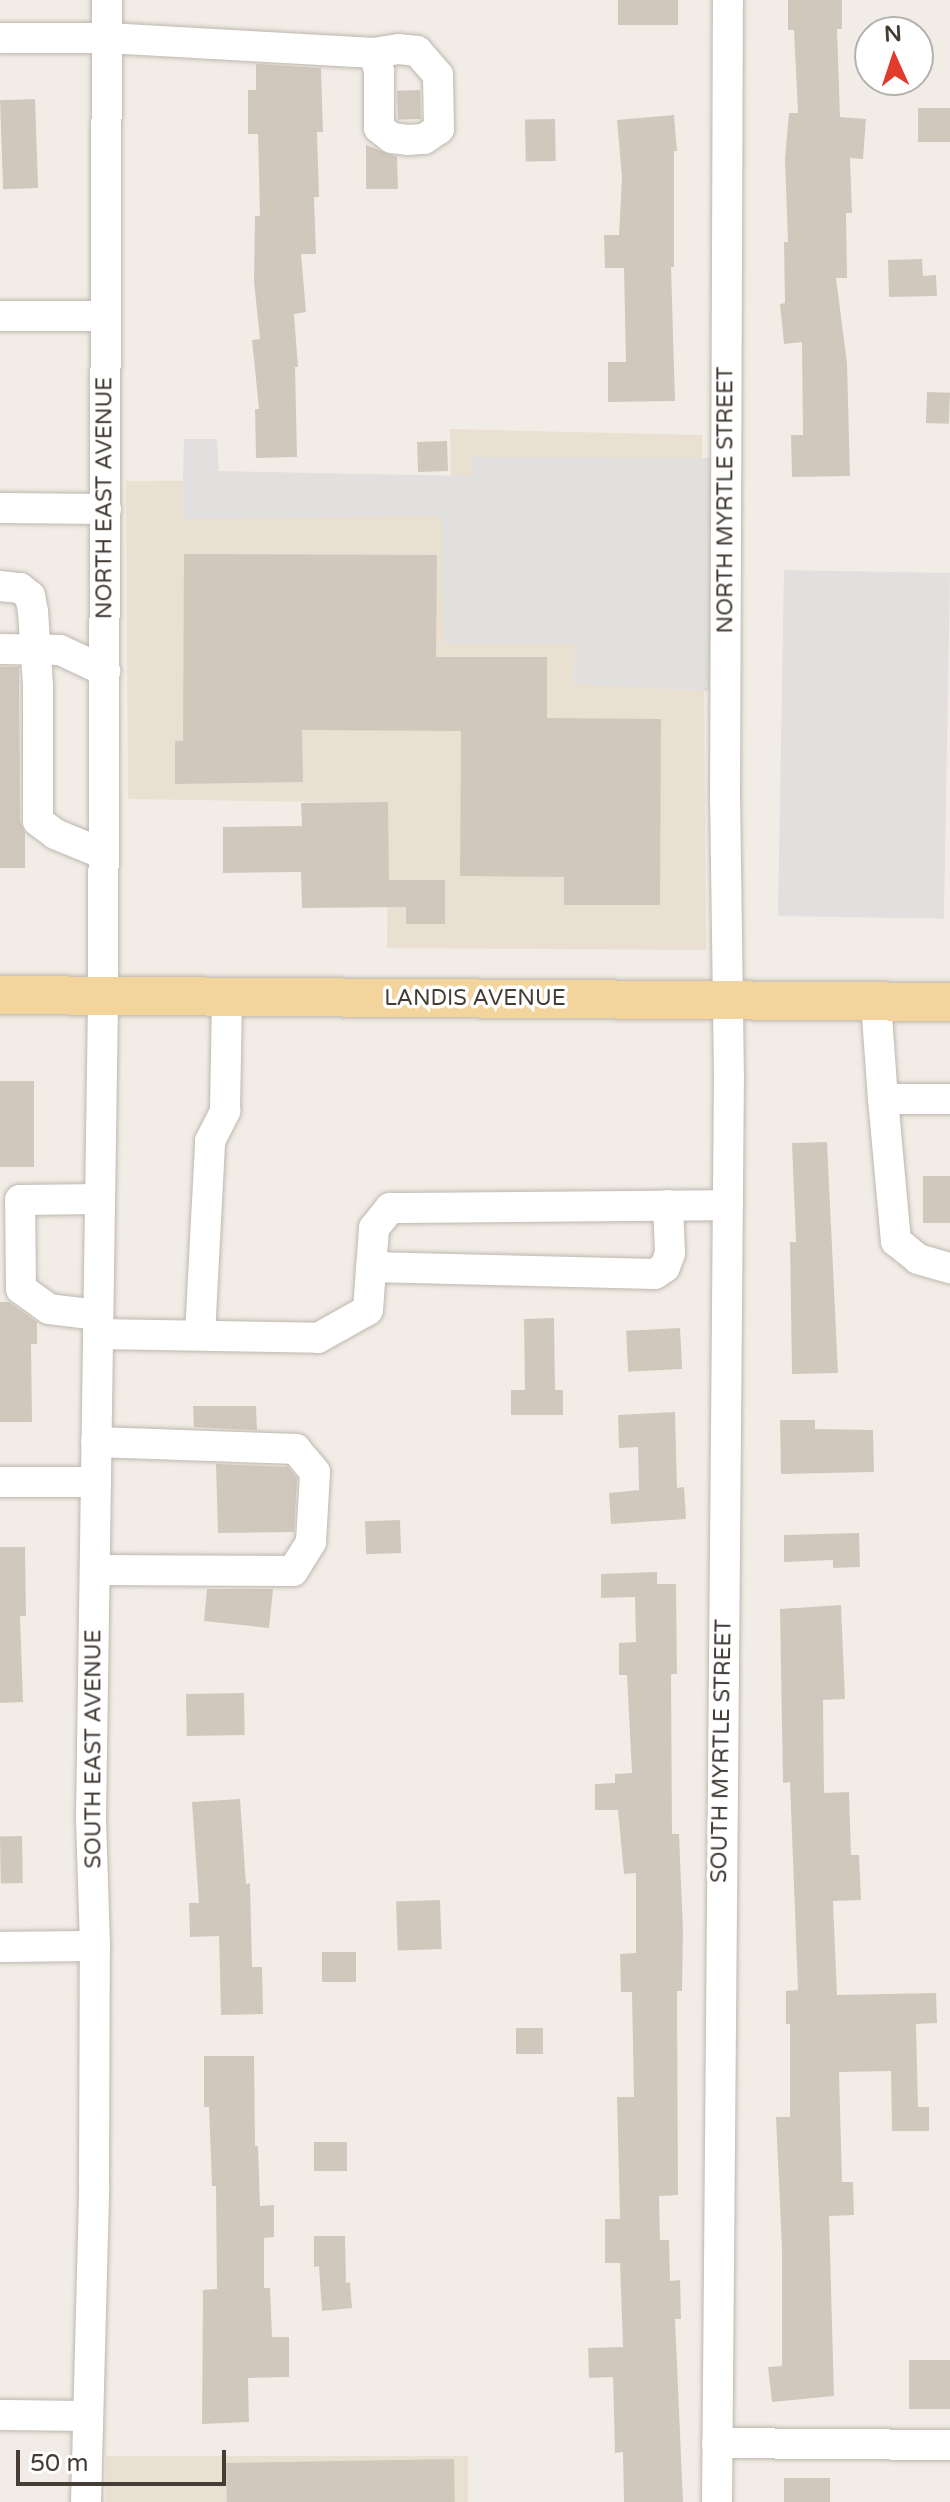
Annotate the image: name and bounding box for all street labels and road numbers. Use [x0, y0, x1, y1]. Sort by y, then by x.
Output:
street label: NORTH MYRTLE STREET [713, 367, 739, 633]
street label: NORTH EAST AVENUE [92, 377, 118, 619]
street label: LANDIS AVENUE [384, 986, 566, 1012]
street label: SOUTH MYRTLE STREET [706, 1619, 738, 1883]
street label: SOUTH EAST AVENUE [81, 1629, 107, 1869]

